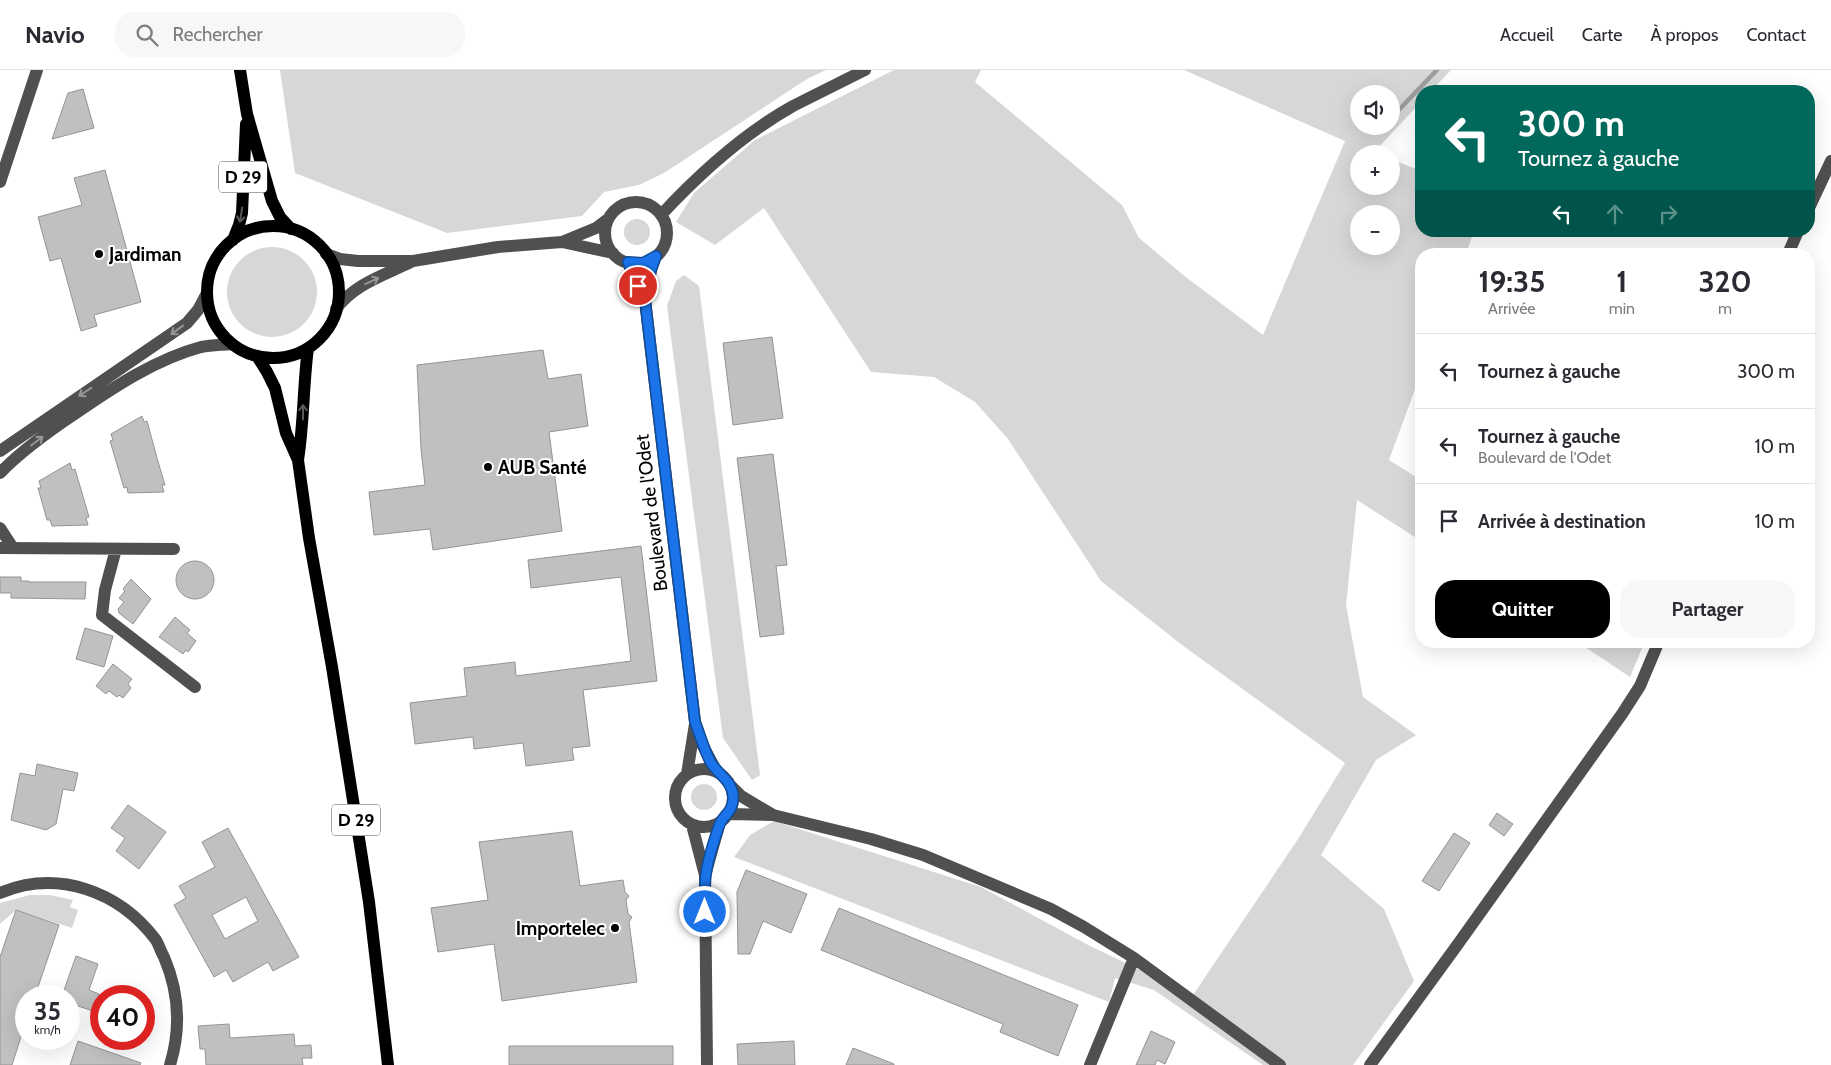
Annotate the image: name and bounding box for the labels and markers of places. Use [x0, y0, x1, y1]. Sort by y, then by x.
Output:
place label: Jardiman [108, 243, 182, 266]
marker: Jardiman [93, 248, 105, 260]
pin [617, 265, 659, 307]
place label: AUB Santé [498, 456, 587, 479]
marker: AUB Santé [482, 461, 494, 473]
place label: Importelec [516, 917, 605, 940]
marker: Importelec [609, 922, 621, 934]

